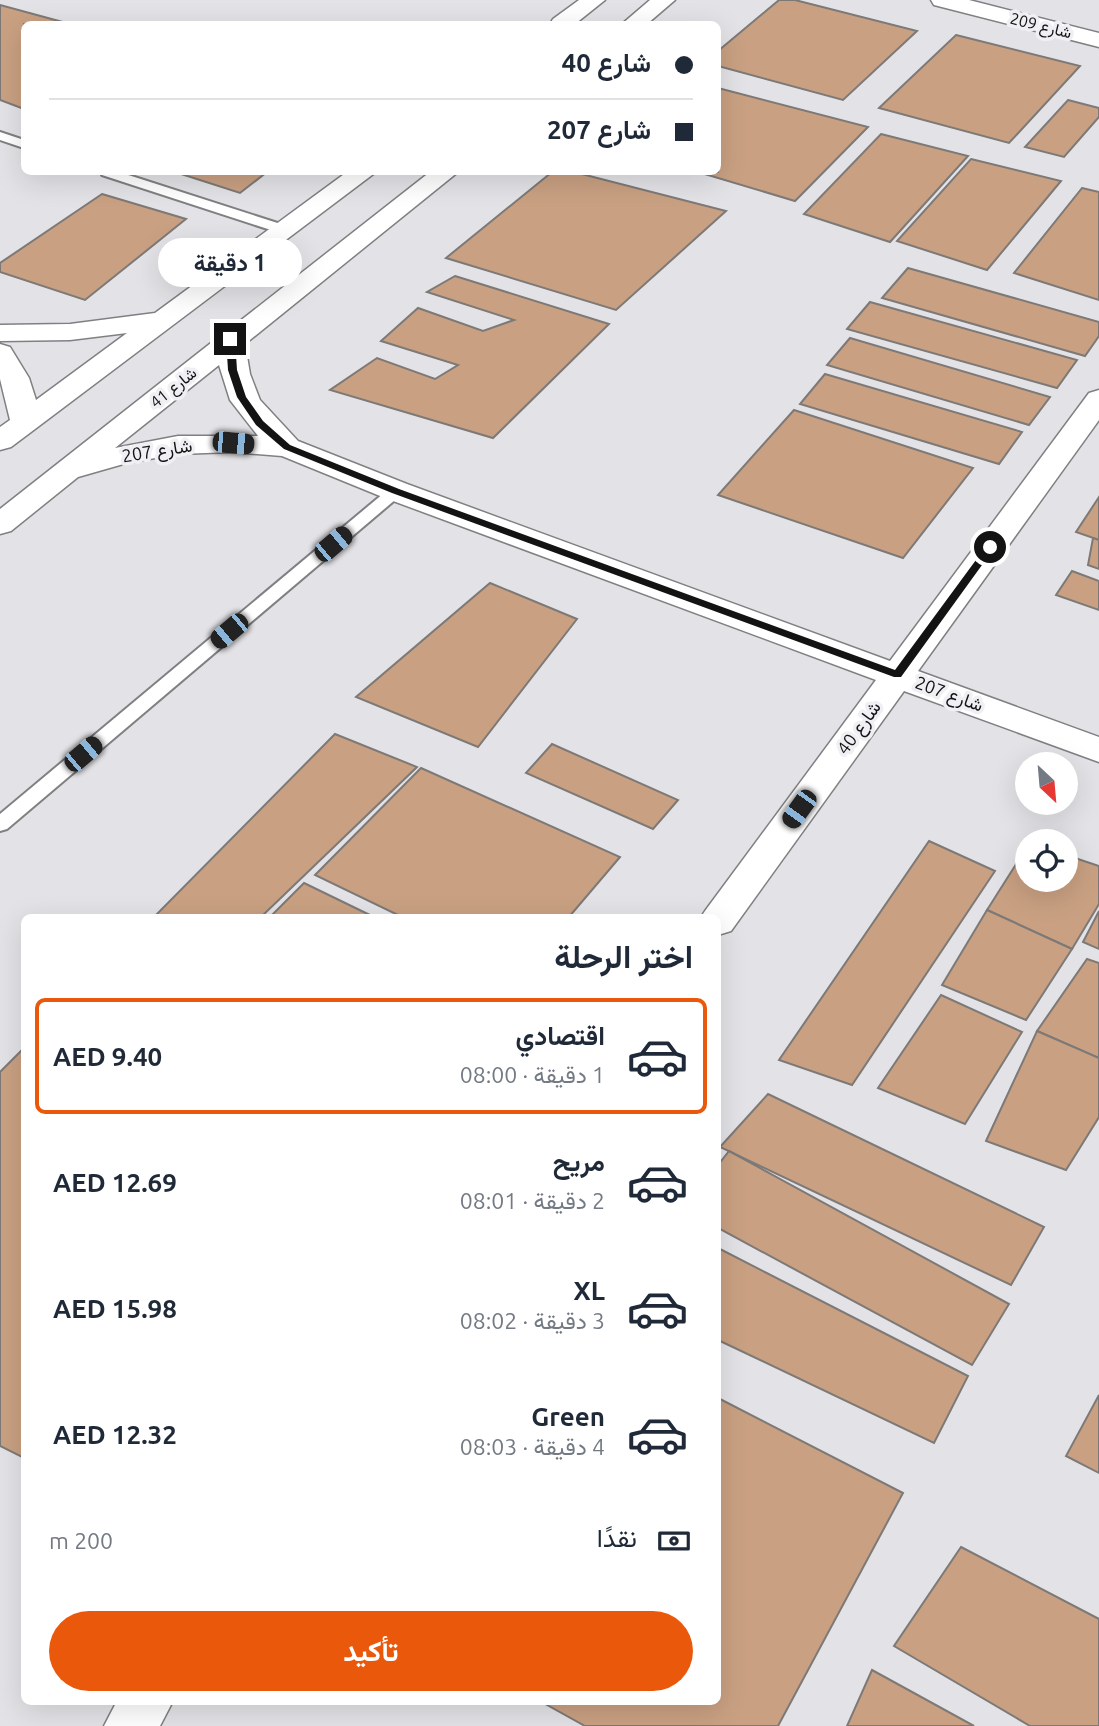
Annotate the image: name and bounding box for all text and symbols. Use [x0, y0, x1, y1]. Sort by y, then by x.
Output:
street label: شارع 209 [1008, 9, 1074, 44]
text: شارع 40 [562, 48, 651, 77]
text: شارع 207 [547, 115, 651, 144]
callout: 1 دقيقة [158, 238, 302, 286]
text: 1 دقيقة [194, 250, 266, 275]
route end [214, 323, 246, 355]
street label: شارع 41 [146, 363, 201, 413]
car [212, 431, 255, 455]
street label: شارع 207 [120, 435, 194, 468]
car [311, 522, 356, 566]
route start [974, 531, 1006, 563]
car [207, 609, 252, 653]
street label: شارع 207 [912, 672, 986, 717]
street label: شارع 40 [832, 697, 887, 760]
car [61, 732, 106, 776]
north arrow [1015, 752, 1078, 816]
map controls [1015, 752, 1078, 892]
car [779, 786, 820, 832]
button: locate [1015, 829, 1078, 892]
text: اختر الرحلة [554, 938, 693, 974]
text: اقتصادي [516, 1021, 605, 1050]
icon: car [626, 1025, 689, 1088]
text: AED 9.40 [53, 1042, 162, 1071]
text: 1 دقيقة · 08:00 [460, 1062, 605, 1087]
text: مريح [553, 1147, 605, 1176]
icon: car [626, 1151, 689, 1214]
text: AED 12.69 [53, 1168, 177, 1197]
text: 2 دقيقة · 08:01 [460, 1188, 605, 1213]
text: XL [574, 1276, 605, 1305]
icon: car [626, 1277, 689, 1340]
text: AED 15.98 [53, 1294, 177, 1323]
text: 3 دقيقة · 08:02 [460, 1308, 605, 1333]
text: Green [531, 1402, 605, 1431]
icon: car [626, 1403, 689, 1466]
text: AED 12.32 [53, 1420, 177, 1449]
text: 4 دقيقة · 08:03 [460, 1434, 605, 1459]
icon: cash [655, 1522, 693, 1560]
text: نقدًا [597, 1523, 637, 1552]
text: 200 m [49, 1528, 113, 1553]
button: تأكيد [49, 1611, 693, 1691]

